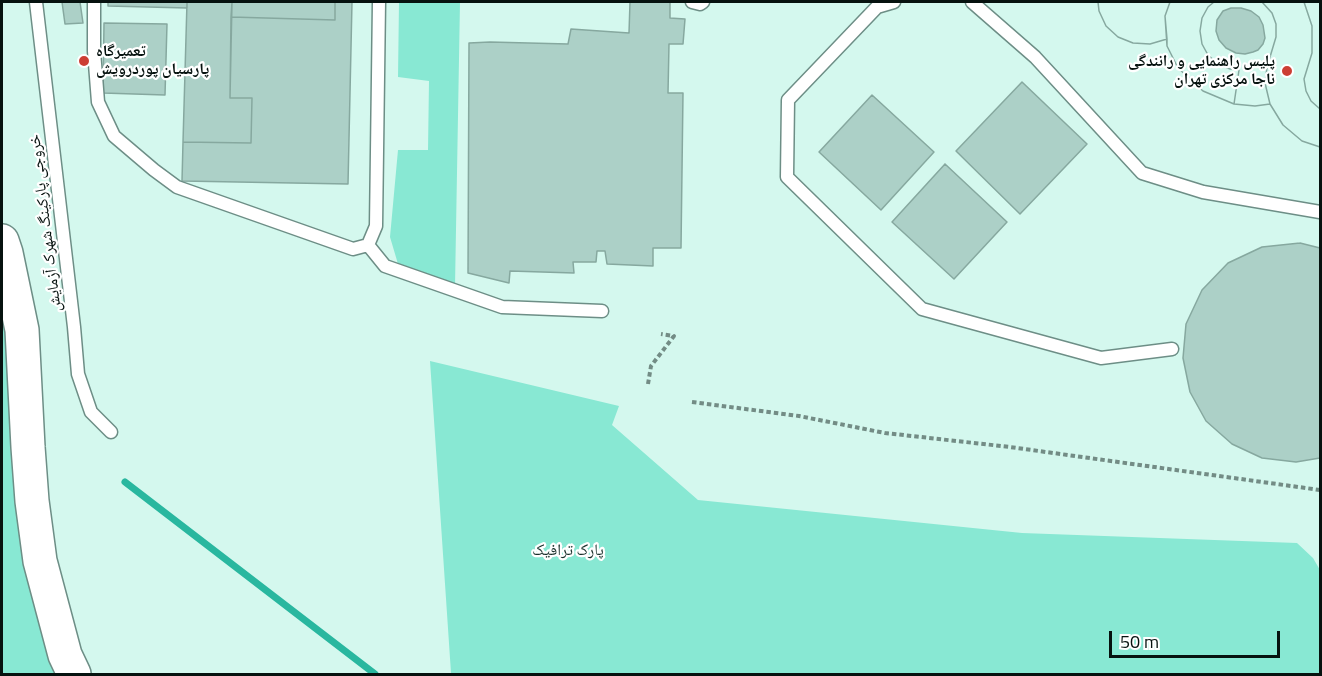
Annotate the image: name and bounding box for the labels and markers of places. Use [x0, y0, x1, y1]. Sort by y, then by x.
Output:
place label: تعمیرگاه پارسیان پوردرویش [96, 42, 209, 80]
place label: پلیس راهنمایی و رانندگی ناجا مرکزی تهران [1128, 52, 1275, 90]
marker: تعمیرگاه پارسیان پوردرویش [77, 54, 91, 68]
marker: پلیس راهنمایی و رانندگی ناجا مرکزی تهران [1280, 64, 1294, 78]

